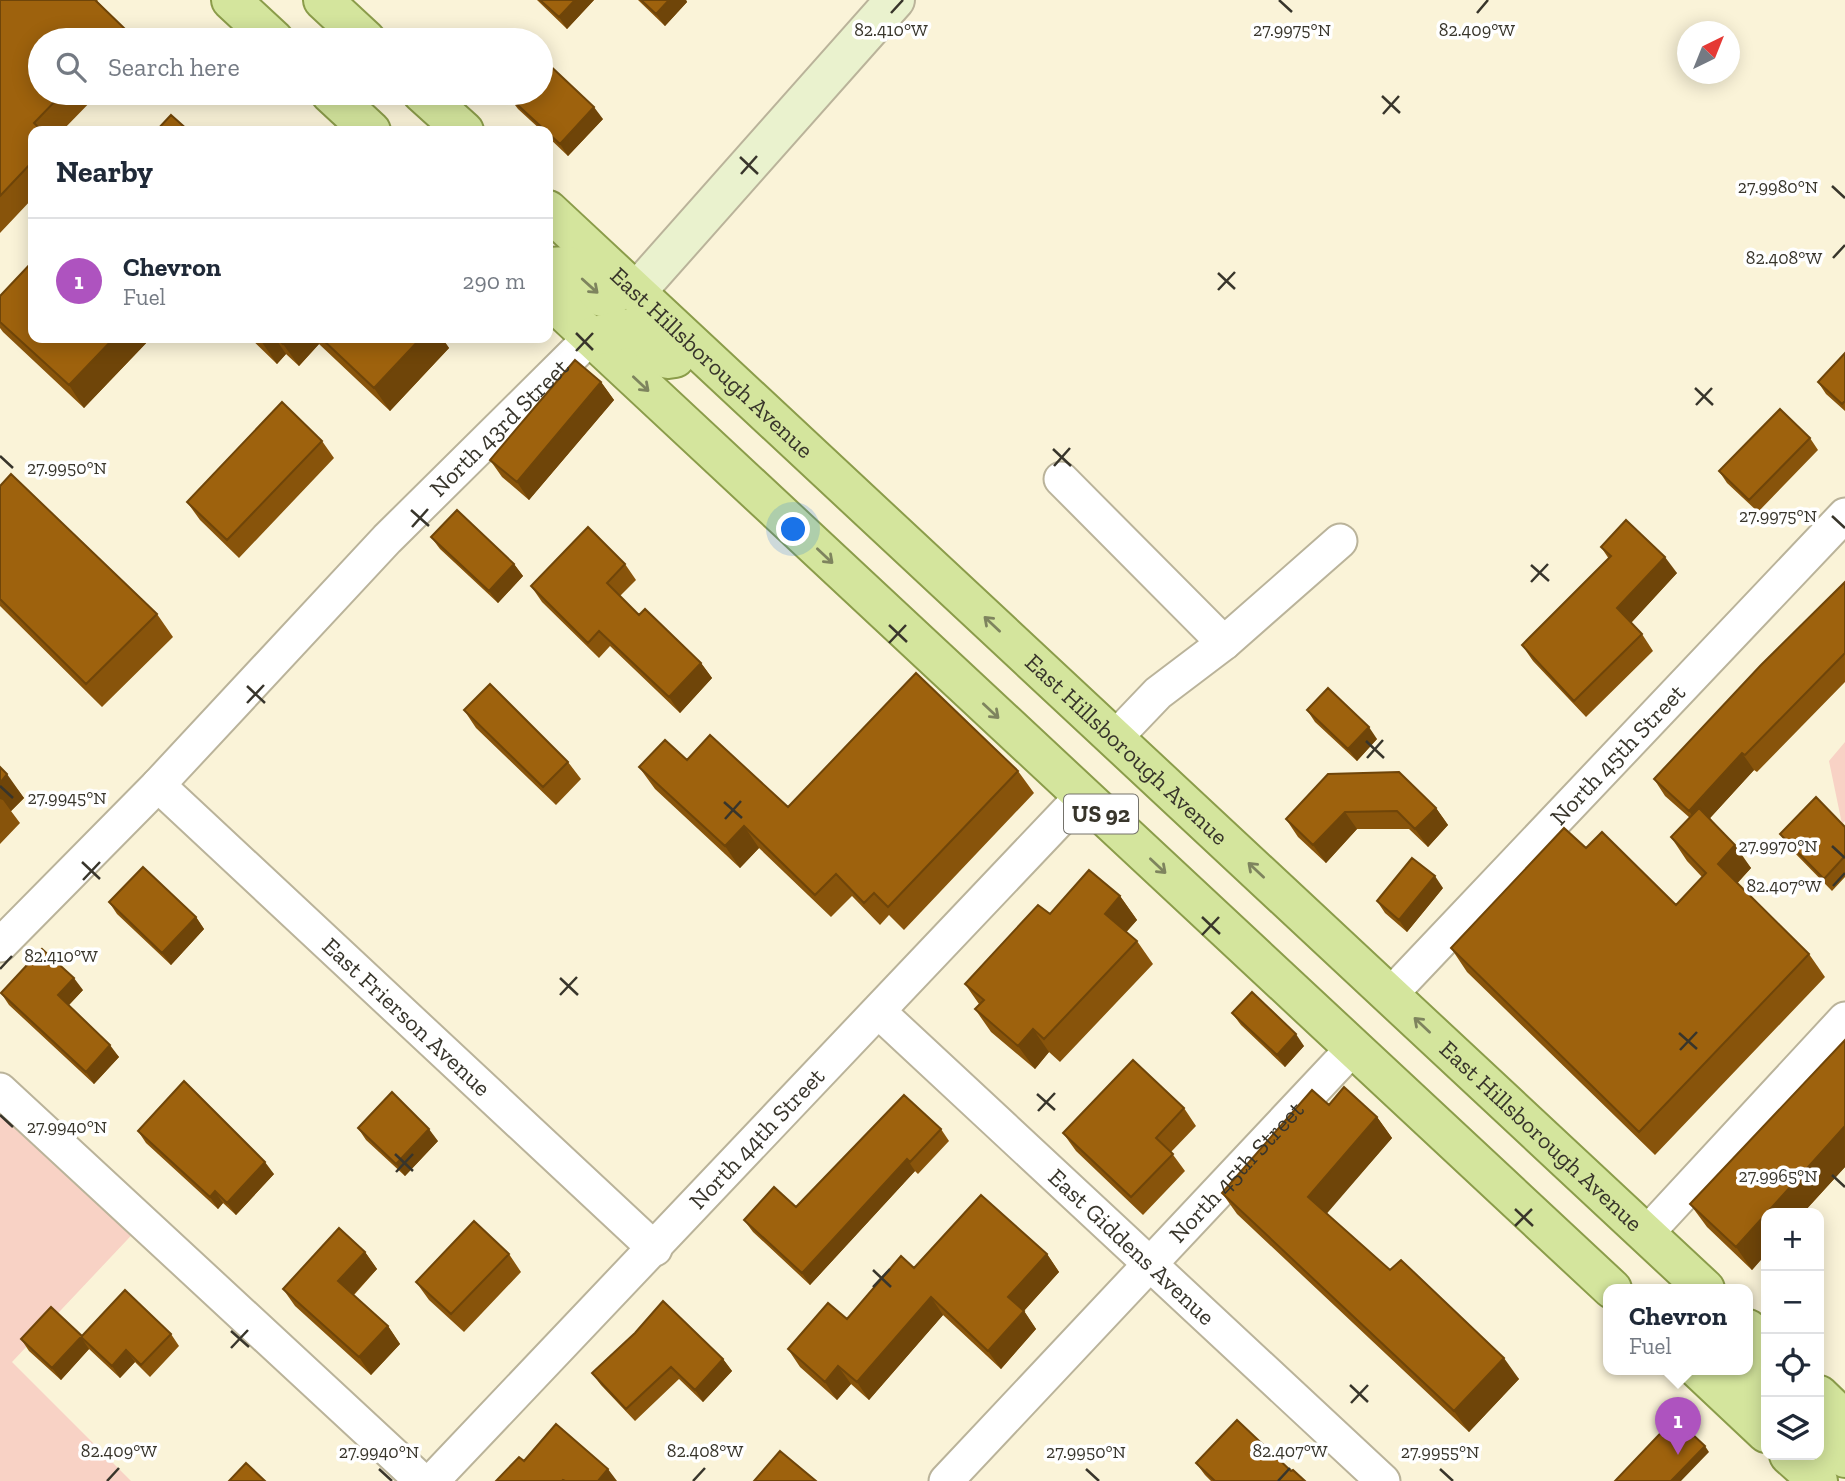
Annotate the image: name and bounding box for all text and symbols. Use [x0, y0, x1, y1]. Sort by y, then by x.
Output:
text: 82.410°W [854, 19, 928, 41]
text: 27.9975°N [1253, 19, 1331, 41]
text: 82.409°W [1439, 19, 1515, 41]
north arrow [1677, 21, 1740, 84]
search box [28, 28, 553, 105]
icon: search [52, 48, 90, 86]
text: Search here [108, 51, 240, 83]
text: Nearby [56, 154, 153, 190]
text: 27.9980°N [1738, 176, 1818, 198]
text: 82.408°W [1746, 247, 1822, 269]
text: Chevron [123, 251, 221, 283]
street label: East Hillsborough Avenue [605, 261, 820, 464]
text: 1 [74, 267, 84, 295]
text: 290 m [463, 267, 525, 295]
one-way arrow [581, 278, 599, 294]
text: Fuel [123, 283, 166, 311]
street label: North 43rd Street [423, 352, 575, 502]
one-way arrow [632, 375, 649, 392]
text: 27.9950°N [27, 457, 107, 479]
text: 27.9975°N [1739, 505, 1817, 527]
your location [776, 512, 810, 546]
one-way arrow [816, 547, 833, 564]
one-way arrow [984, 616, 1001, 633]
street label: East Hillsborough Avenue [1019, 647, 1234, 851]
street label: North 45th Street [1544, 678, 1691, 831]
one-way arrow [982, 703, 999, 720]
text: 27.9945°N [27, 787, 107, 809]
road number: US 92 [1064, 794, 1138, 834]
text: 27.9970°N [1738, 835, 1818, 857]
one-way arrow [1149, 858, 1167, 874]
one-way arrow [1248, 861, 1265, 878]
text: 82.407°W [1746, 875, 1822, 897]
street label: East Frierson Avenue [317, 931, 497, 1102]
text: 82.410°W [24, 945, 98, 967]
one-way arrow [1413, 1017, 1431, 1033]
street label: East Hillsborough Avenue [1434, 1034, 1649, 1237]
street label: North 44th Street [683, 1062, 830, 1215]
street label: North 45th Street [1163, 1095, 1309, 1248]
text: 27.9940°N [27, 1116, 107, 1138]
street label: East Giddens Avenue [1043, 1162, 1221, 1331]
text: 27.9965°N [1738, 1165, 1818, 1187]
map controls [1761, 1208, 1824, 1460]
button: + [1761, 1208, 1824, 1271]
button: − [1761, 1271, 1824, 1334]
popup [1603, 1284, 1753, 1375]
text: Chevron [1629, 1300, 1727, 1332]
text: Fuel [1629, 1332, 1672, 1360]
button: locate [1761, 1334, 1824, 1397]
pin: 1 [1655, 1397, 1701, 1455]
button: layers [1761, 1397, 1824, 1460]
text: 82.409°W [81, 1440, 157, 1462]
text: 82.408°W [667, 1440, 743, 1462]
text: 82.407°W [1252, 1440, 1328, 1462]
text: 27.9940°N [339, 1441, 419, 1463]
text: 27.9950°N [1046, 1441, 1126, 1463]
text: 27.9955°N [1401, 1441, 1479, 1463]

